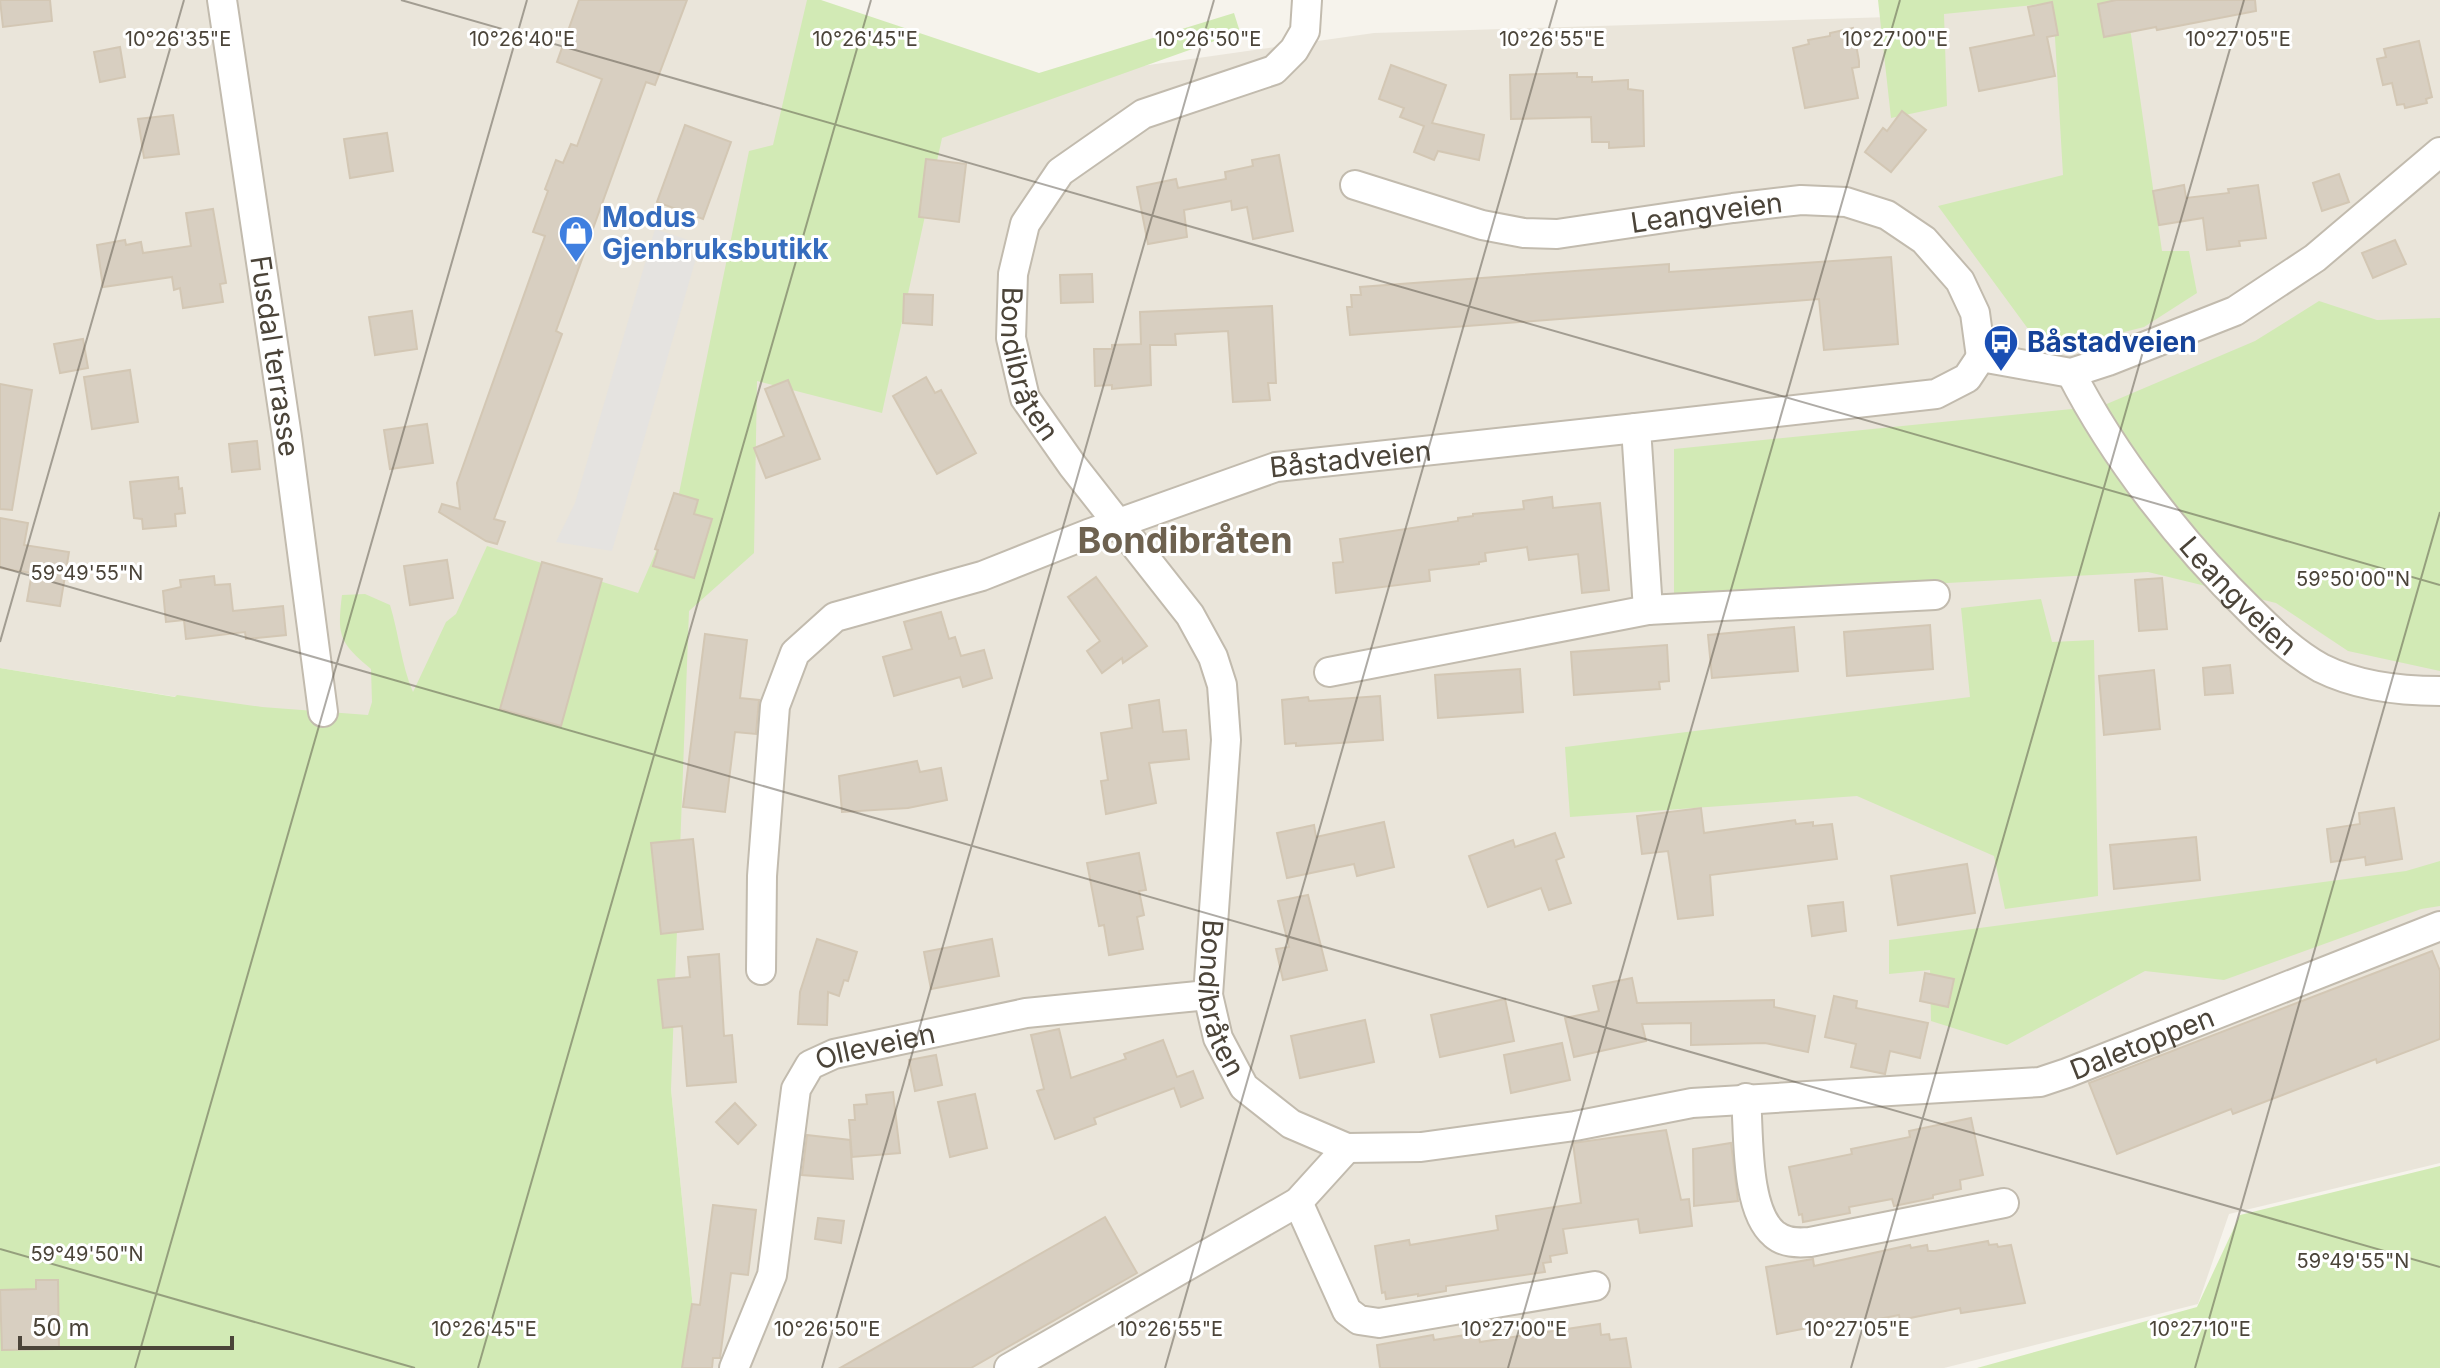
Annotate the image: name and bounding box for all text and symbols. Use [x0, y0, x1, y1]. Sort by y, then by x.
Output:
text: 10°26'35"E [125, 27, 231, 51]
text: 10°26'40"E [469, 27, 575, 51]
text: 10°26'45"E [812, 27, 918, 51]
text: 10°26'50"E [1155, 27, 1261, 51]
text: 10°26'55"E [1499, 27, 1605, 51]
text: 10°27'00"E [1842, 27, 1948, 51]
text: 10°27'05"E [2185, 27, 2291, 51]
street label: Leangveien [1628, 185, 1784, 240]
place label: Modus Gjenbruksbutikk [602, 200, 829, 266]
shop icon: Modus Gjenbruksbutikk [557, 214, 595, 264]
street label: Fusdal terrasse [243, 253, 306, 459]
street label: Bondibråten [994, 286, 1066, 447]
bus stop icon: Båstadveien [1982, 323, 2020, 373]
place label: Båstadveien [2027, 325, 2197, 359]
street label: Båstadveien [1268, 433, 1433, 485]
district label: Bondibråten [1077, 518, 1293, 562]
street label: Leangveien [2173, 530, 2304, 663]
text: 59°49'55"N [31, 561, 143, 585]
text: 59°50'00"N [2296, 567, 2410, 591]
street label: Bondibråten [1191, 918, 1252, 1082]
street label: Daletoppen [2065, 1000, 2219, 1087]
street label: Olleveien [809, 1016, 938, 1077]
text: 59°49'50"N [30, 1242, 144, 1266]
text: 59°49'55"N [2297, 1249, 2409, 1273]
scale bar [20, 1300, 232, 1350]
text: 50 m [32, 1313, 90, 1342]
text: 10°26'45"E [431, 1317, 537, 1341]
text: 10°26'50"E [774, 1317, 880, 1341]
text: 10°26'55"E [1117, 1317, 1223, 1341]
text: 10°27'00"E [1461, 1317, 1567, 1341]
text: 10°27'05"E [1804, 1317, 1910, 1341]
text: 10°27'10"E [2149, 1317, 2251, 1341]

